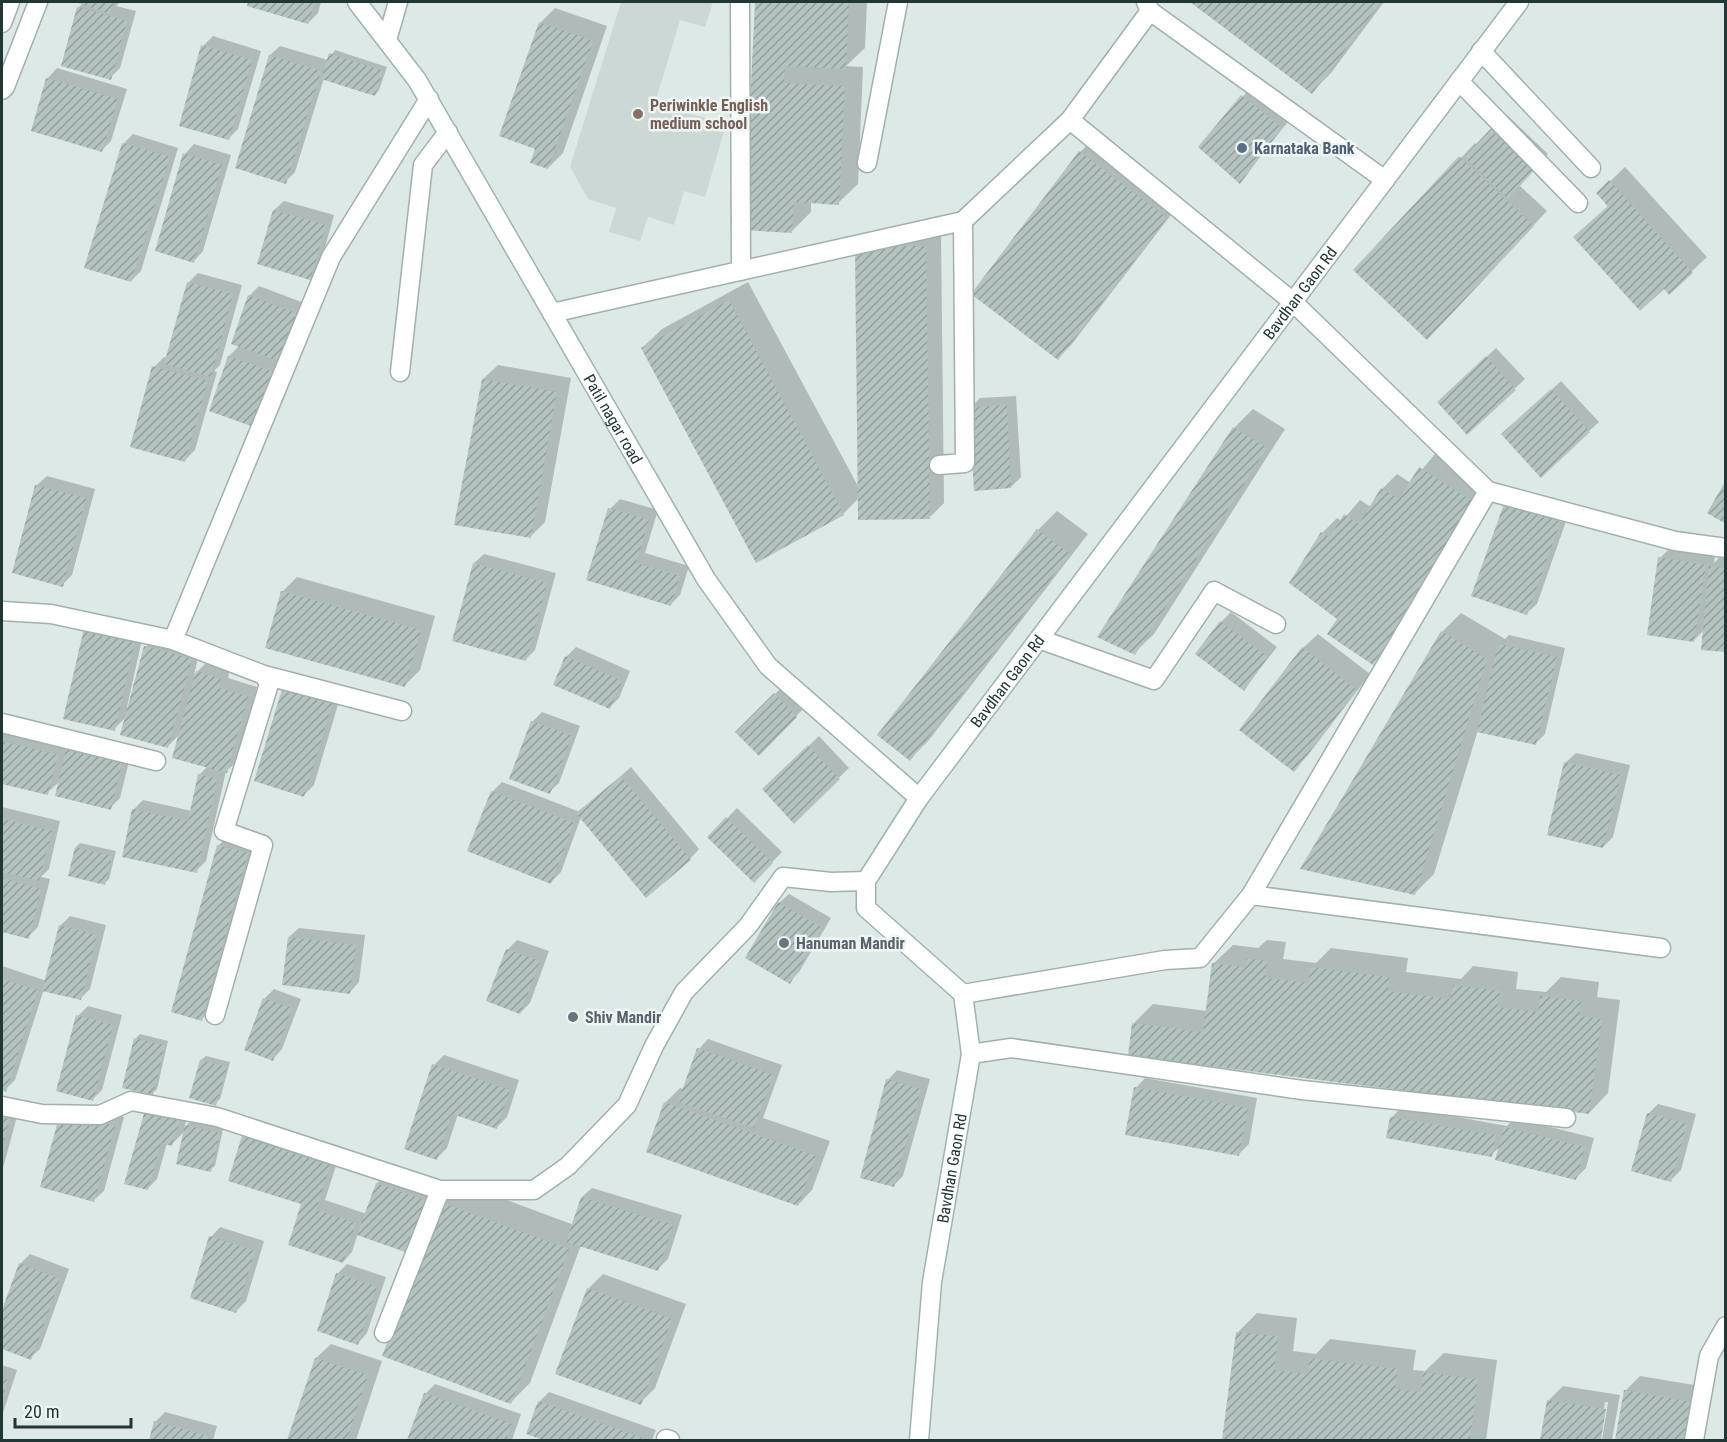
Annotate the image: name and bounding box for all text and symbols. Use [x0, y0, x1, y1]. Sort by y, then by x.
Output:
place label: Periwinkle English medium school [650, 96, 768, 133]
marker: Periwinkle English medium school [631, 107, 645, 121]
place label: Karnataka Bank [1254, 139, 1355, 158]
marker: Karnataka Bank [1235, 141, 1249, 155]
street label: Bavdhan Gaon Rd [1259, 243, 1341, 343]
street label: Patil nagar road [580, 371, 647, 467]
street label: Bavdhan Gaon Rd [966, 631, 1048, 731]
place label: Hanuman Mandir [796, 934, 905, 953]
marker: Hanuman Mandir [777, 936, 791, 950]
place label: Shiv Mandir [585, 1008, 661, 1027]
marker: Shiv Mandir [566, 1010, 580, 1024]
street label: Bavdhan Gaon Rd [933, 1112, 970, 1224]
scale bar [15, 1391, 130, 1429]
text: 20 m [24, 1401, 59, 1422]

